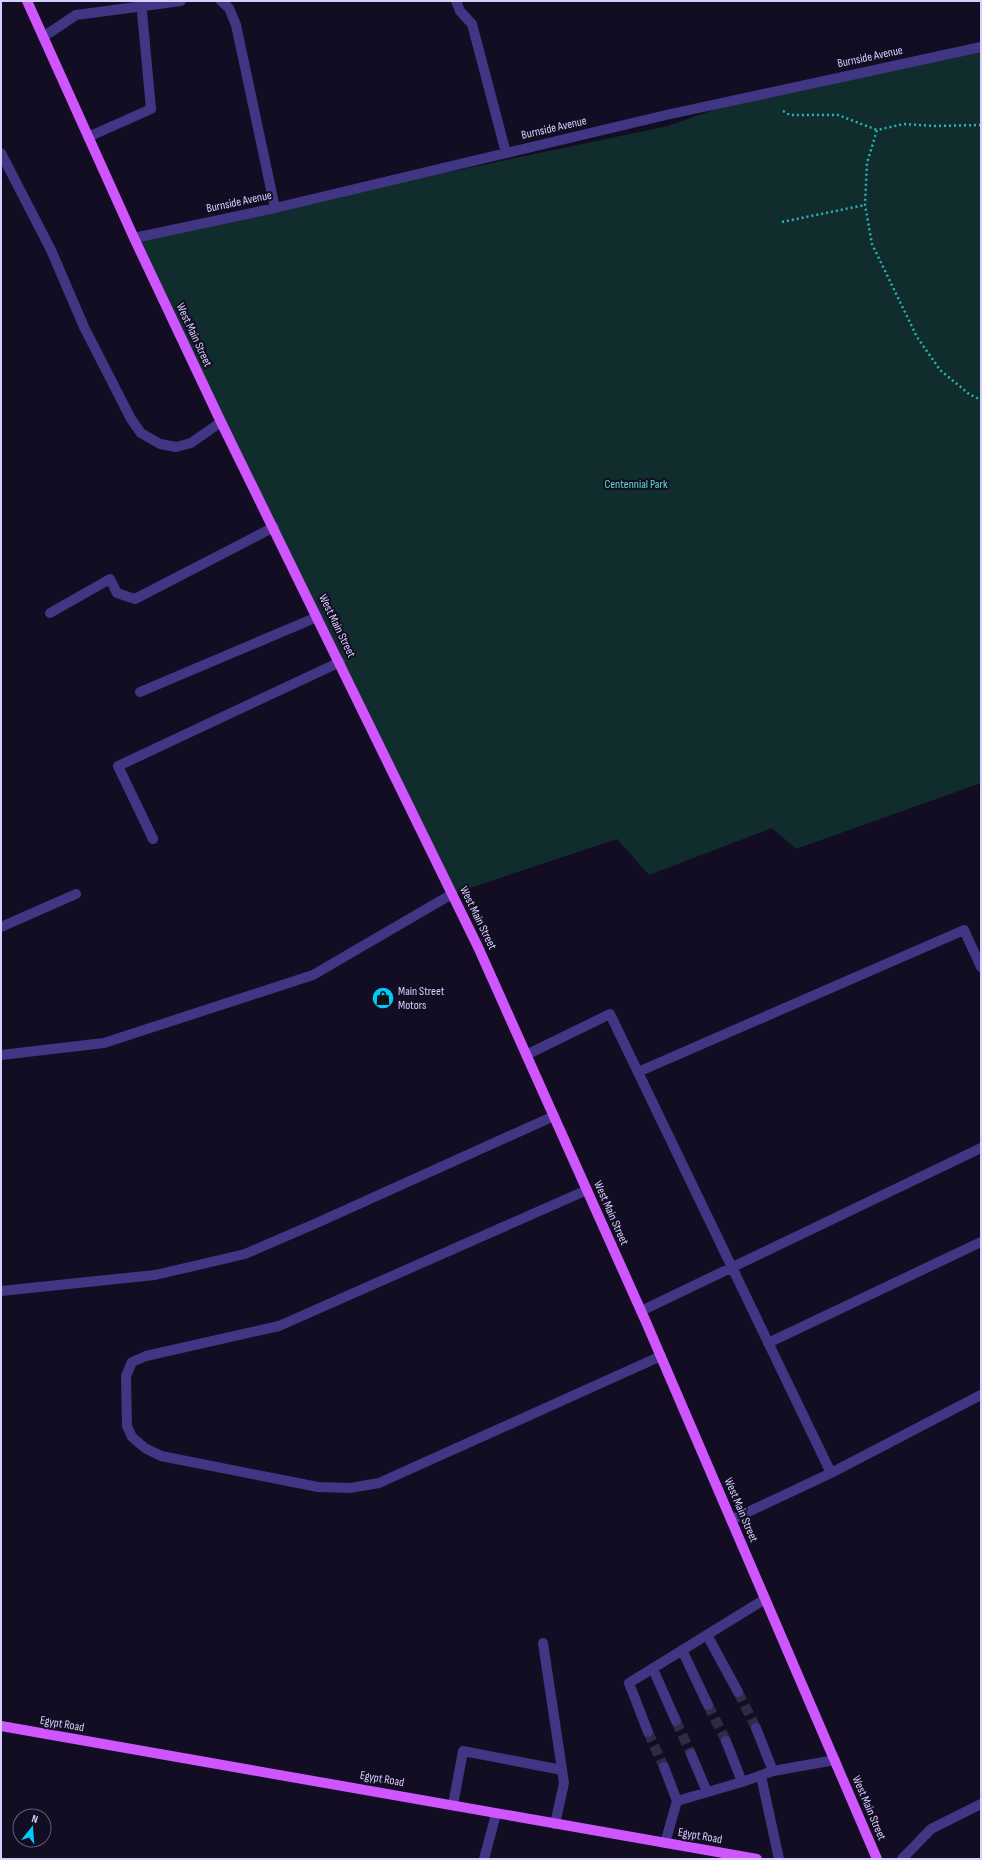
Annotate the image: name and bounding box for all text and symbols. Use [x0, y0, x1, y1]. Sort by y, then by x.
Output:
street label: Burnside Avenue [836, 43, 904, 71]
street label: Burnside Avenue [520, 113, 588, 143]
street label: Burnside Avenue [205, 188, 273, 216]
street label: West Main Street [173, 301, 215, 370]
park label: Centennial Park [605, 477, 668, 492]
street label: West Main Street [315, 592, 359, 660]
street label: West Main Street [456, 884, 500, 952]
place label: Main Street Motors [398, 984, 445, 1013]
shop icon: Main Street Motors [370, 985, 396, 1011]
street label: West Main Street [590, 1179, 632, 1248]
street label: West Main Street [721, 1475, 761, 1545]
street label: Egypt Road [39, 1713, 85, 1735]
street label: Egypt Road [359, 1768, 405, 1790]
street label: West Main Street [849, 1773, 889, 1843]
north arrow [12, 1808, 52, 1848]
text: N [30, 1812, 40, 1826]
street label: Egypt Road [677, 1825, 723, 1847]

